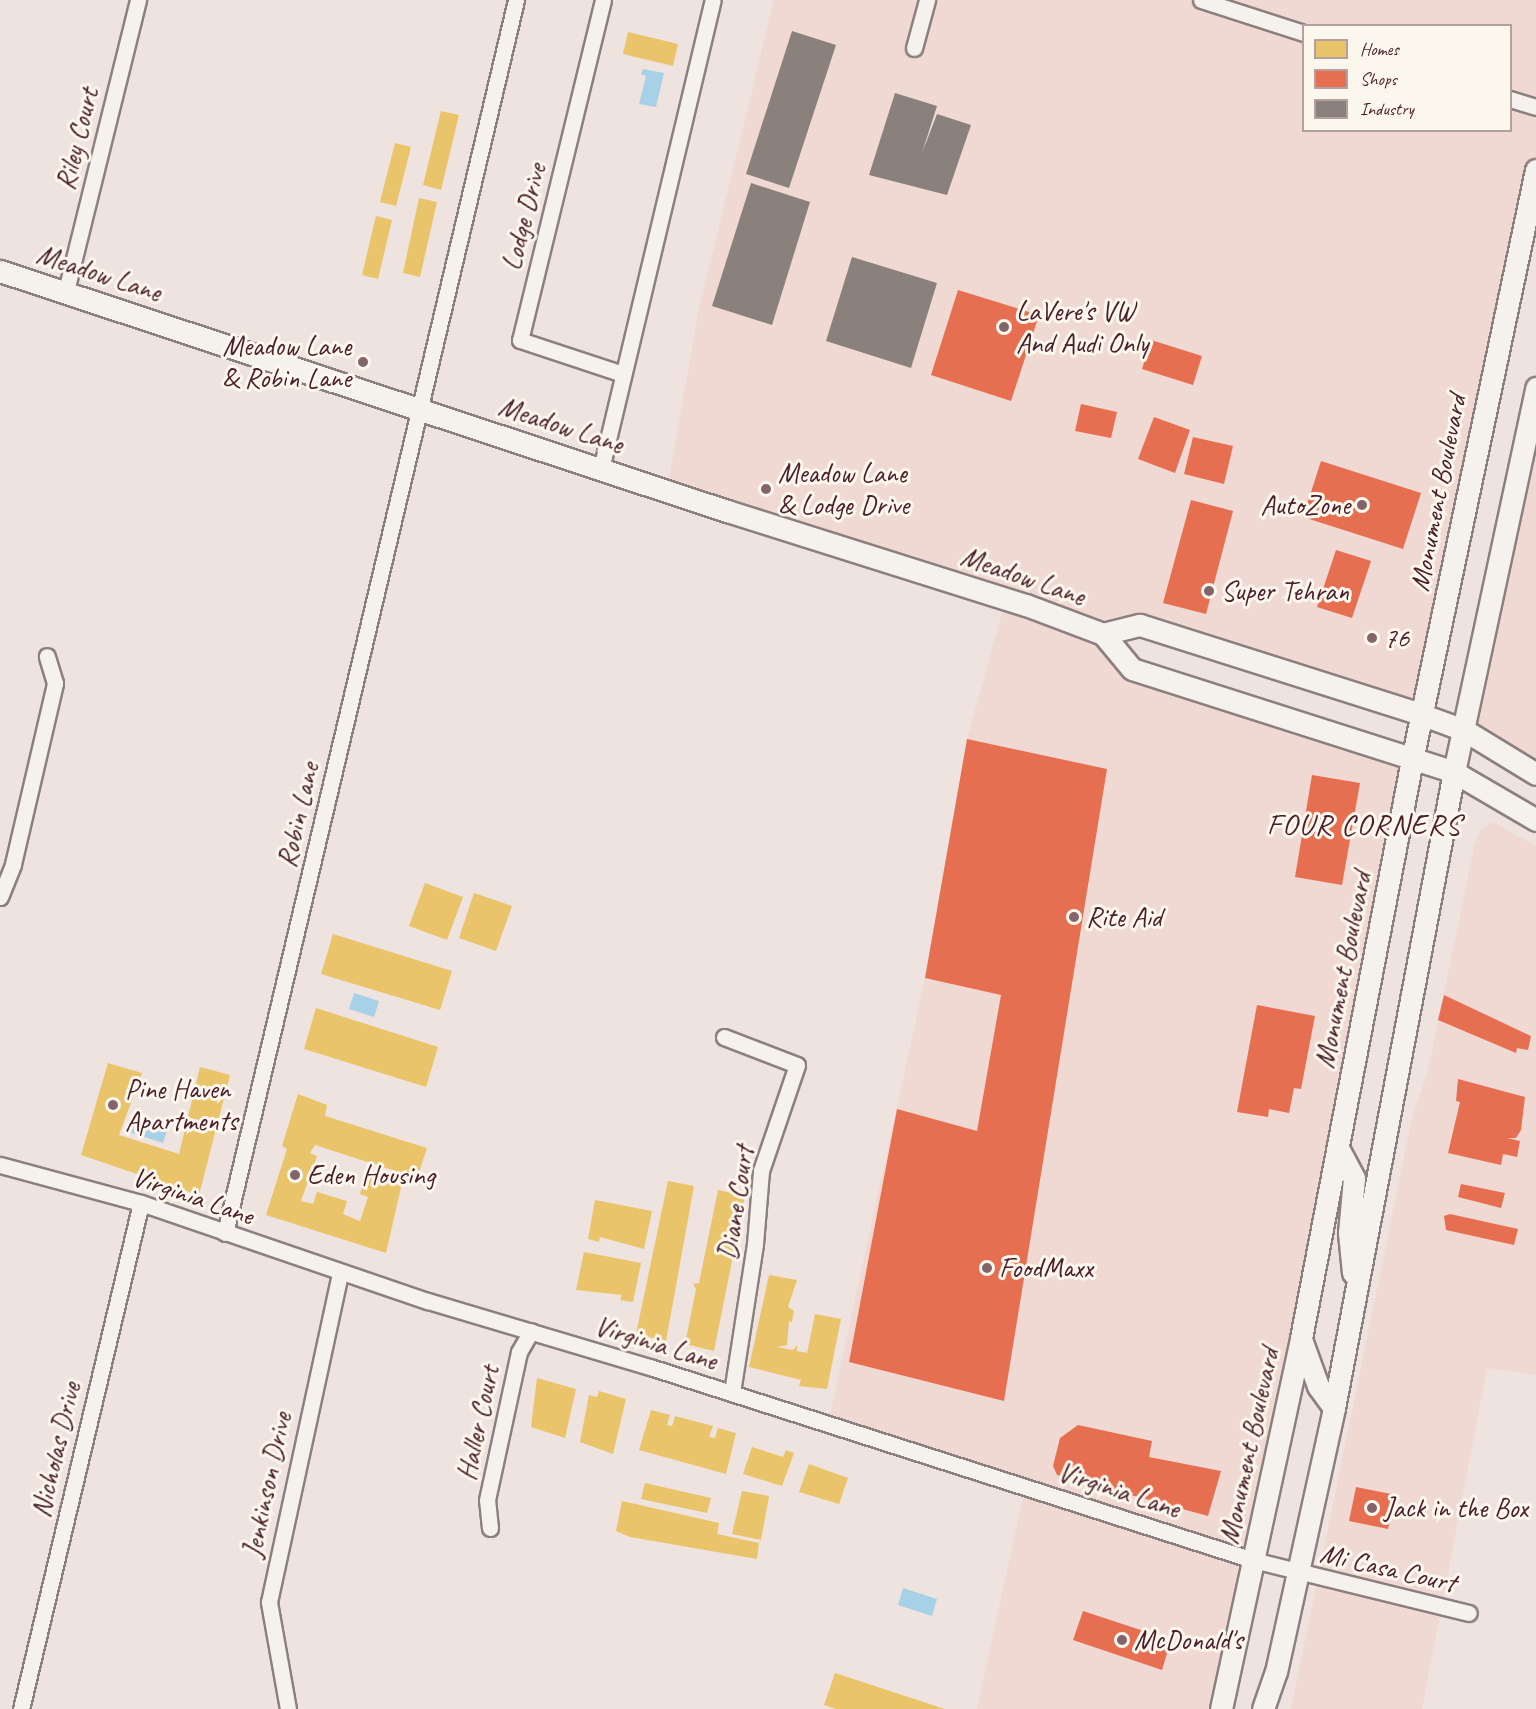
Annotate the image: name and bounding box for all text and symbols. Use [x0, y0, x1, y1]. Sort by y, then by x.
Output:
legend [1302, 24, 1512, 132]
text: Homes [1360, 38, 1399, 60]
text: Shops [1360, 68, 1397, 90]
street label: Riley Court [48, 85, 106, 193]
text: Industry [1360, 98, 1414, 120]
street label: Lodge Drive [495, 160, 553, 274]
street label: Meadow Lane [33, 237, 165, 309]
place label: LaVere's VW And Audi Only [1016, 294, 1148, 360]
marker: LaVere's VW And Audi Only [997, 320, 1011, 334]
place label: Meadow Lane & Robin Lane [221, 329, 351, 395]
marker: Meadow Lane & Robin Lane [356, 355, 370, 369]
street label: Meadow Lane [495, 389, 627, 461]
street label: Monument Boulevard [1403, 392, 1473, 594]
place label: Meadow Lane & Lodge Drive [778, 456, 909, 522]
marker: Meadow Lane & Lodge Drive [759, 482, 773, 496]
place label: AutoZone [1261, 488, 1350, 522]
marker: AutoZone [1355, 498, 1369, 512]
street label: Meadow Lane [957, 539, 1089, 613]
place label: Super Tehran [1221, 574, 1347, 608]
marker: Super Tehran [1202, 584, 1216, 598]
place label: 76 [1384, 621, 1409, 655]
marker: 76 [1365, 631, 1379, 645]
street label: Robin Lane [270, 759, 326, 871]
district label: FOUR CORNERS [1269, 806, 1459, 842]
street label: Monument Boulevard [1308, 869, 1378, 1071]
place label: Rite Aid [1086, 900, 1162, 934]
marker: Rite Aid [1067, 910, 1081, 924]
place label: Pine Haven Apartments [125, 1072, 237, 1138]
marker: Pine Haven Apartments [106, 1098, 120, 1112]
street label: Diane Court [710, 1144, 762, 1262]
place label: Eden Housing [307, 1158, 435, 1192]
street label: Virginia Lane [128, 1159, 258, 1233]
marker: Eden Housing [288, 1168, 302, 1182]
place label: FoodMaxx [999, 1251, 1093, 1285]
marker: FoodMaxx [980, 1261, 994, 1275]
street label: Virginia Lane [590, 1308, 722, 1378]
street label: Monument Boulevard [1212, 1345, 1286, 1547]
street label: Haller Court [449, 1363, 507, 1483]
street label: Nicholas Drive [24, 1379, 88, 1521]
street label: Jenkinson Drive [235, 1410, 299, 1560]
street label: Virginia Lane [1053, 1454, 1185, 1526]
place label: Jack in the Box [1384, 1491, 1528, 1525]
marker: Jack in the Box [1365, 1501, 1379, 1515]
street label: Mi Casa Court [1317, 1536, 1459, 1600]
place label: McDonald's [1134, 1623, 1243, 1657]
marker: McDonald's [1115, 1633, 1129, 1647]

